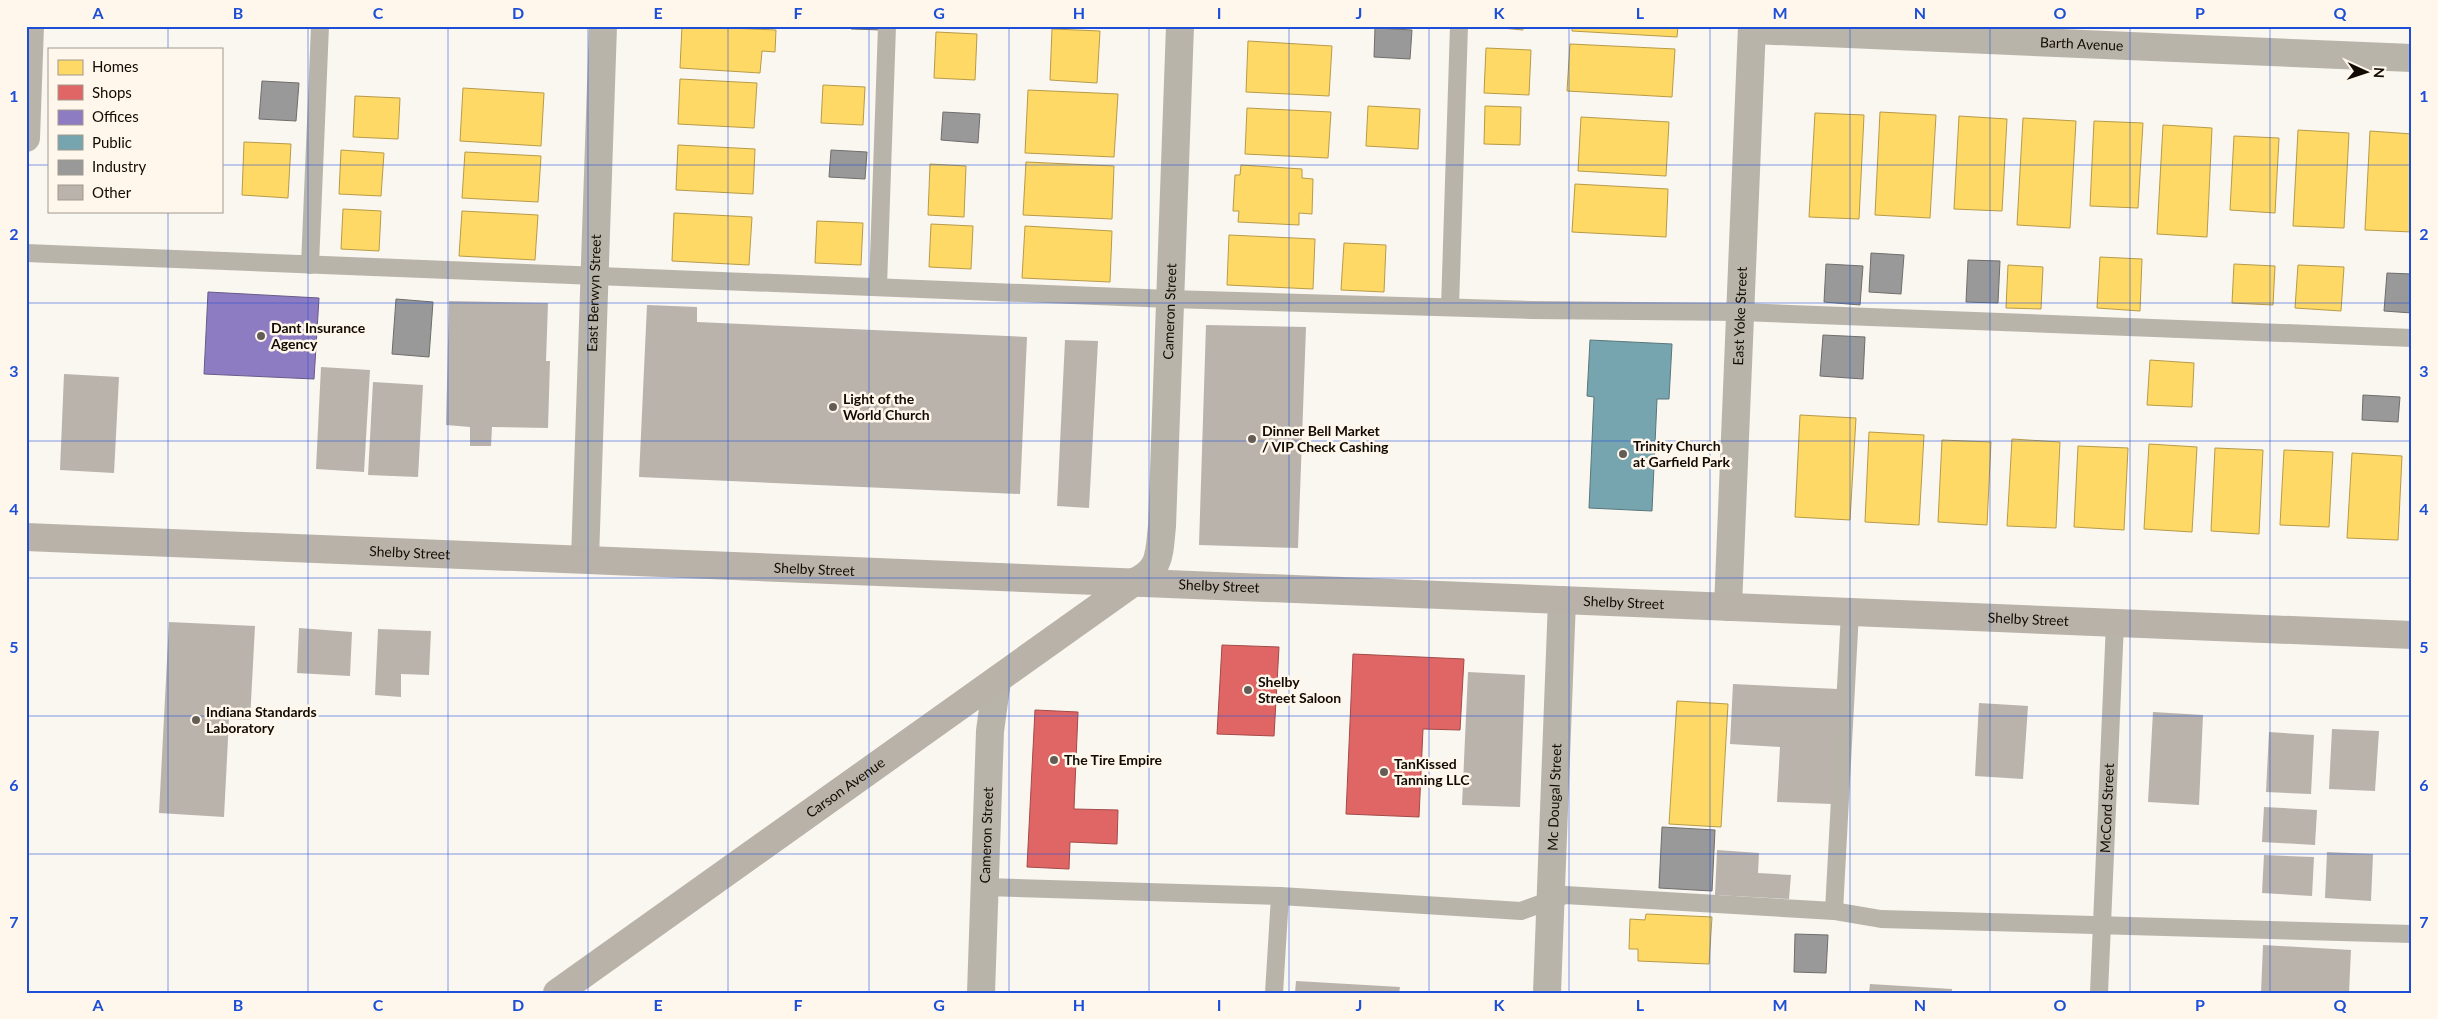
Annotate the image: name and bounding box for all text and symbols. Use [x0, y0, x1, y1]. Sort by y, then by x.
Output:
text: A [91, 3, 104, 22]
text: B [233, 3, 243, 22]
text: C [373, 3, 384, 22]
text: D [512, 3, 524, 22]
text: E [653, 3, 663, 22]
text: F [793, 3, 803, 22]
text: G [933, 3, 945, 22]
text: H [1073, 3, 1085, 22]
text: I [1217, 3, 1221, 22]
text: J [1356, 3, 1362, 22]
text: K [1494, 3, 1506, 22]
text: L [1636, 3, 1645, 22]
text: M [1772, 3, 1788, 22]
text: N [1914, 3, 1926, 22]
text: O [2054, 3, 2067, 22]
text: P [2195, 3, 2205, 22]
text: Q [2334, 3, 2347, 22]
street label: Barth Avenue [2040, 33, 2124, 54]
legend [48, 48, 222, 212]
north arrow [2340, 48, 2390, 98]
text: Homes [92, 57, 138, 75]
text: N [2371, 67, 2388, 79]
text: Shops [92, 83, 132, 101]
text: 1 [9, 86, 19, 105]
text: 1 [2419, 86, 2429, 105]
text: Offices [92, 107, 139, 125]
text: Public [92, 133, 132, 151]
text: Industry [92, 157, 147, 175]
text: Other [92, 183, 132, 201]
text: 2 [9, 224, 19, 243]
text: 2 [2419, 224, 2429, 243]
street label: East Berwyn Street [583, 234, 604, 352]
street label: Cameron Street [1159, 263, 1179, 360]
street label: East Yoke Street [1729, 266, 1750, 366]
place label: Dant Insurance Agency [270, 319, 366, 352]
marker: Dant Insurance Agency [255, 330, 267, 342]
text: 3 [9, 361, 19, 380]
text: 3 [2419, 361, 2429, 380]
place label: Light of the World Church [843, 390, 930, 423]
marker: Light of the World Church [827, 401, 839, 413]
place label: Dinner Bell Market / VIP Check Cashing [1262, 422, 1389, 455]
marker: Dinner Bell Market / VIP Check Cashing [1246, 433, 1258, 445]
place label: Trinity Church at Garfield Park [1633, 437, 1731, 470]
marker: Trinity Church at Garfield Park [1617, 448, 1629, 460]
text: 4 [9, 499, 19, 518]
text: 4 [2419, 499, 2429, 518]
street label: Shelby Street [369, 542, 451, 562]
street label: Shelby Street [774, 559, 855, 579]
street label: Shelby Street [1178, 575, 1260, 596]
street label: Shelby Street [1583, 592, 1665, 612]
street label: Shelby Street [1987, 609, 2069, 629]
text: 5 [9, 637, 19, 656]
text: 5 [2419, 637, 2429, 656]
place label: Shelby Street Saloon [1258, 673, 1341, 706]
marker: Shelby Street Saloon [1242, 684, 1254, 696]
place label: Indiana Standards Laboratory [206, 703, 317, 736]
marker: Indiana Standards Laboratory [190, 714, 202, 726]
street label: Mc Dougal Street [1543, 743, 1565, 851]
place label: The Tire Empire [1064, 751, 1163, 768]
street label: Carson Avenue [802, 753, 888, 821]
marker: The Tire Empire [1048, 754, 1060, 766]
place label: TanKissed Tanning LLC [1394, 755, 1470, 788]
street label: McCord Street [2096, 763, 2117, 853]
marker: TanKissed Tanning LLC [1378, 766, 1390, 778]
text: 6 [9, 775, 19, 794]
text: 6 [2419, 775, 2429, 794]
street label: Cameron Street [976, 787, 996, 884]
text: 7 [9, 912, 19, 931]
text: 7 [2419, 912, 2429, 931]
text: A [91, 995, 104, 1014]
text: B [233, 995, 243, 1014]
text: C [373, 995, 384, 1014]
text: D [512, 995, 524, 1014]
text: E [653, 995, 663, 1014]
text: F [793, 995, 803, 1014]
text: G [933, 995, 945, 1014]
text: H [1073, 995, 1085, 1014]
text: I [1217, 995, 1221, 1014]
text: J [1356, 995, 1362, 1014]
text: K [1494, 995, 1506, 1014]
text: L [1636, 995, 1645, 1014]
text: M [1772, 995, 1788, 1014]
text: N [1914, 995, 1926, 1014]
text: O [2054, 995, 2067, 1014]
text: P [2195, 995, 2205, 1014]
text: Q [2334, 995, 2347, 1014]

